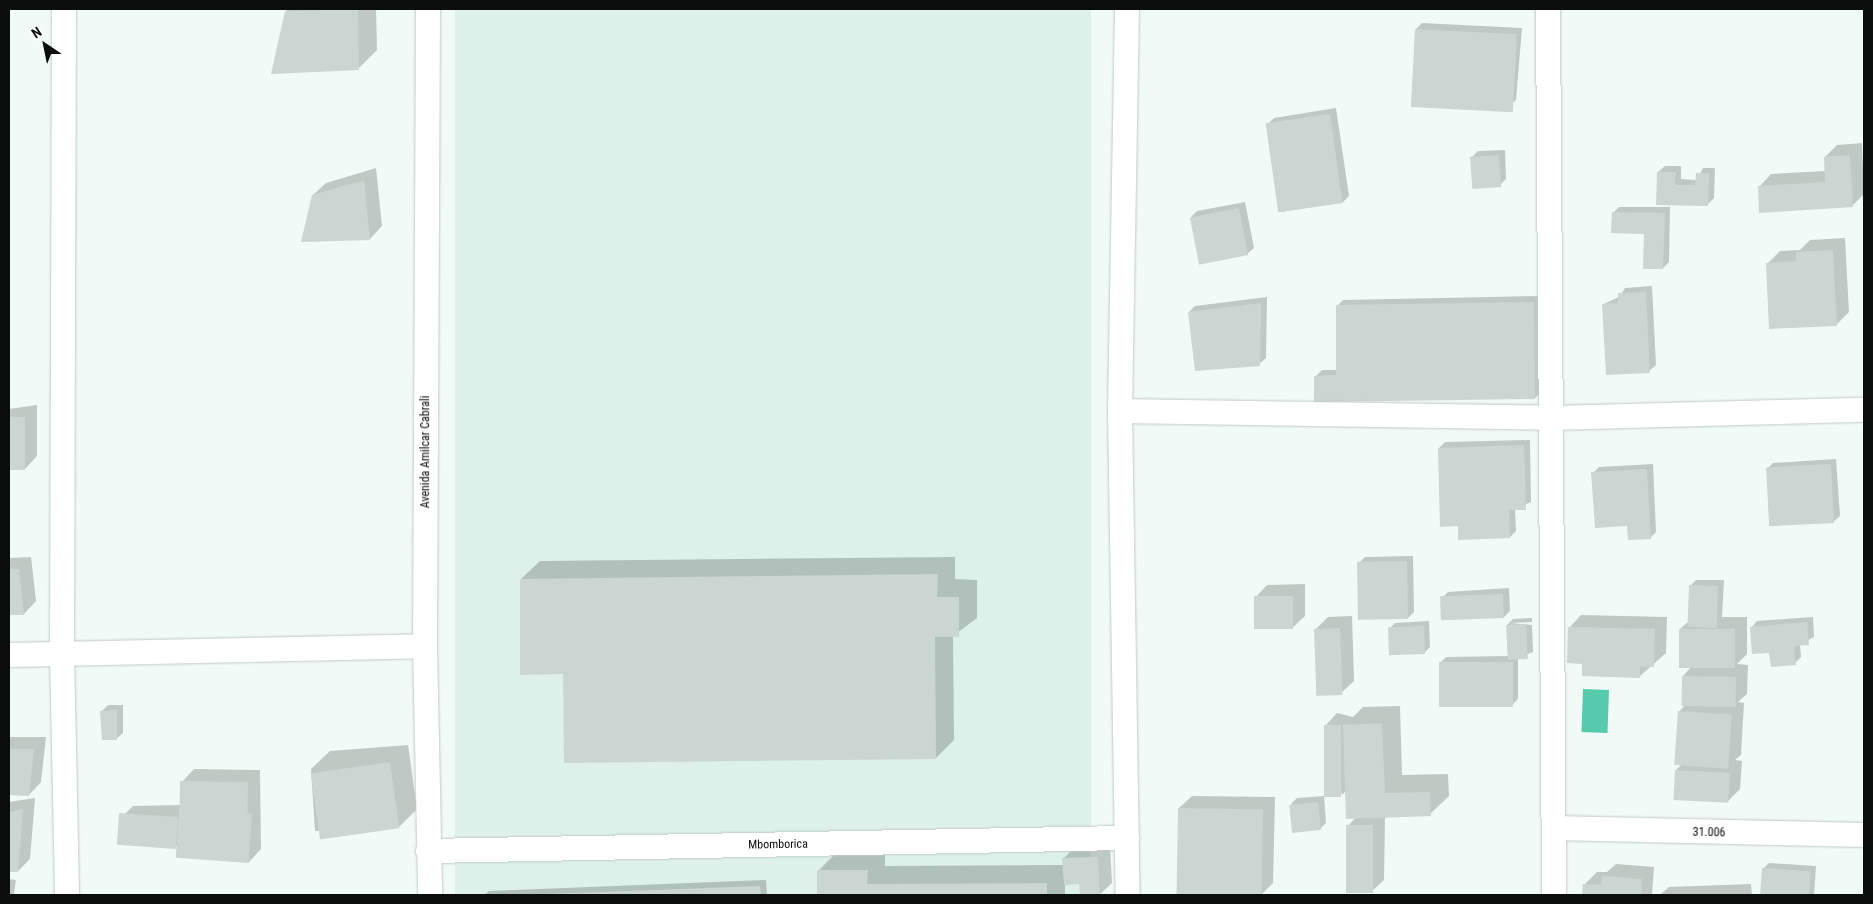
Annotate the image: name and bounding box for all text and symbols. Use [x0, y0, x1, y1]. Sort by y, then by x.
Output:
north arrow [20, 20, 70, 70]
text: N [29, 24, 45, 42]
street label: Avenida Amilcar Cabrali [419, 396, 433, 508]
street label: 31.006 [1692, 826, 1726, 840]
street label: Mbomborica [748, 837, 808, 853]

